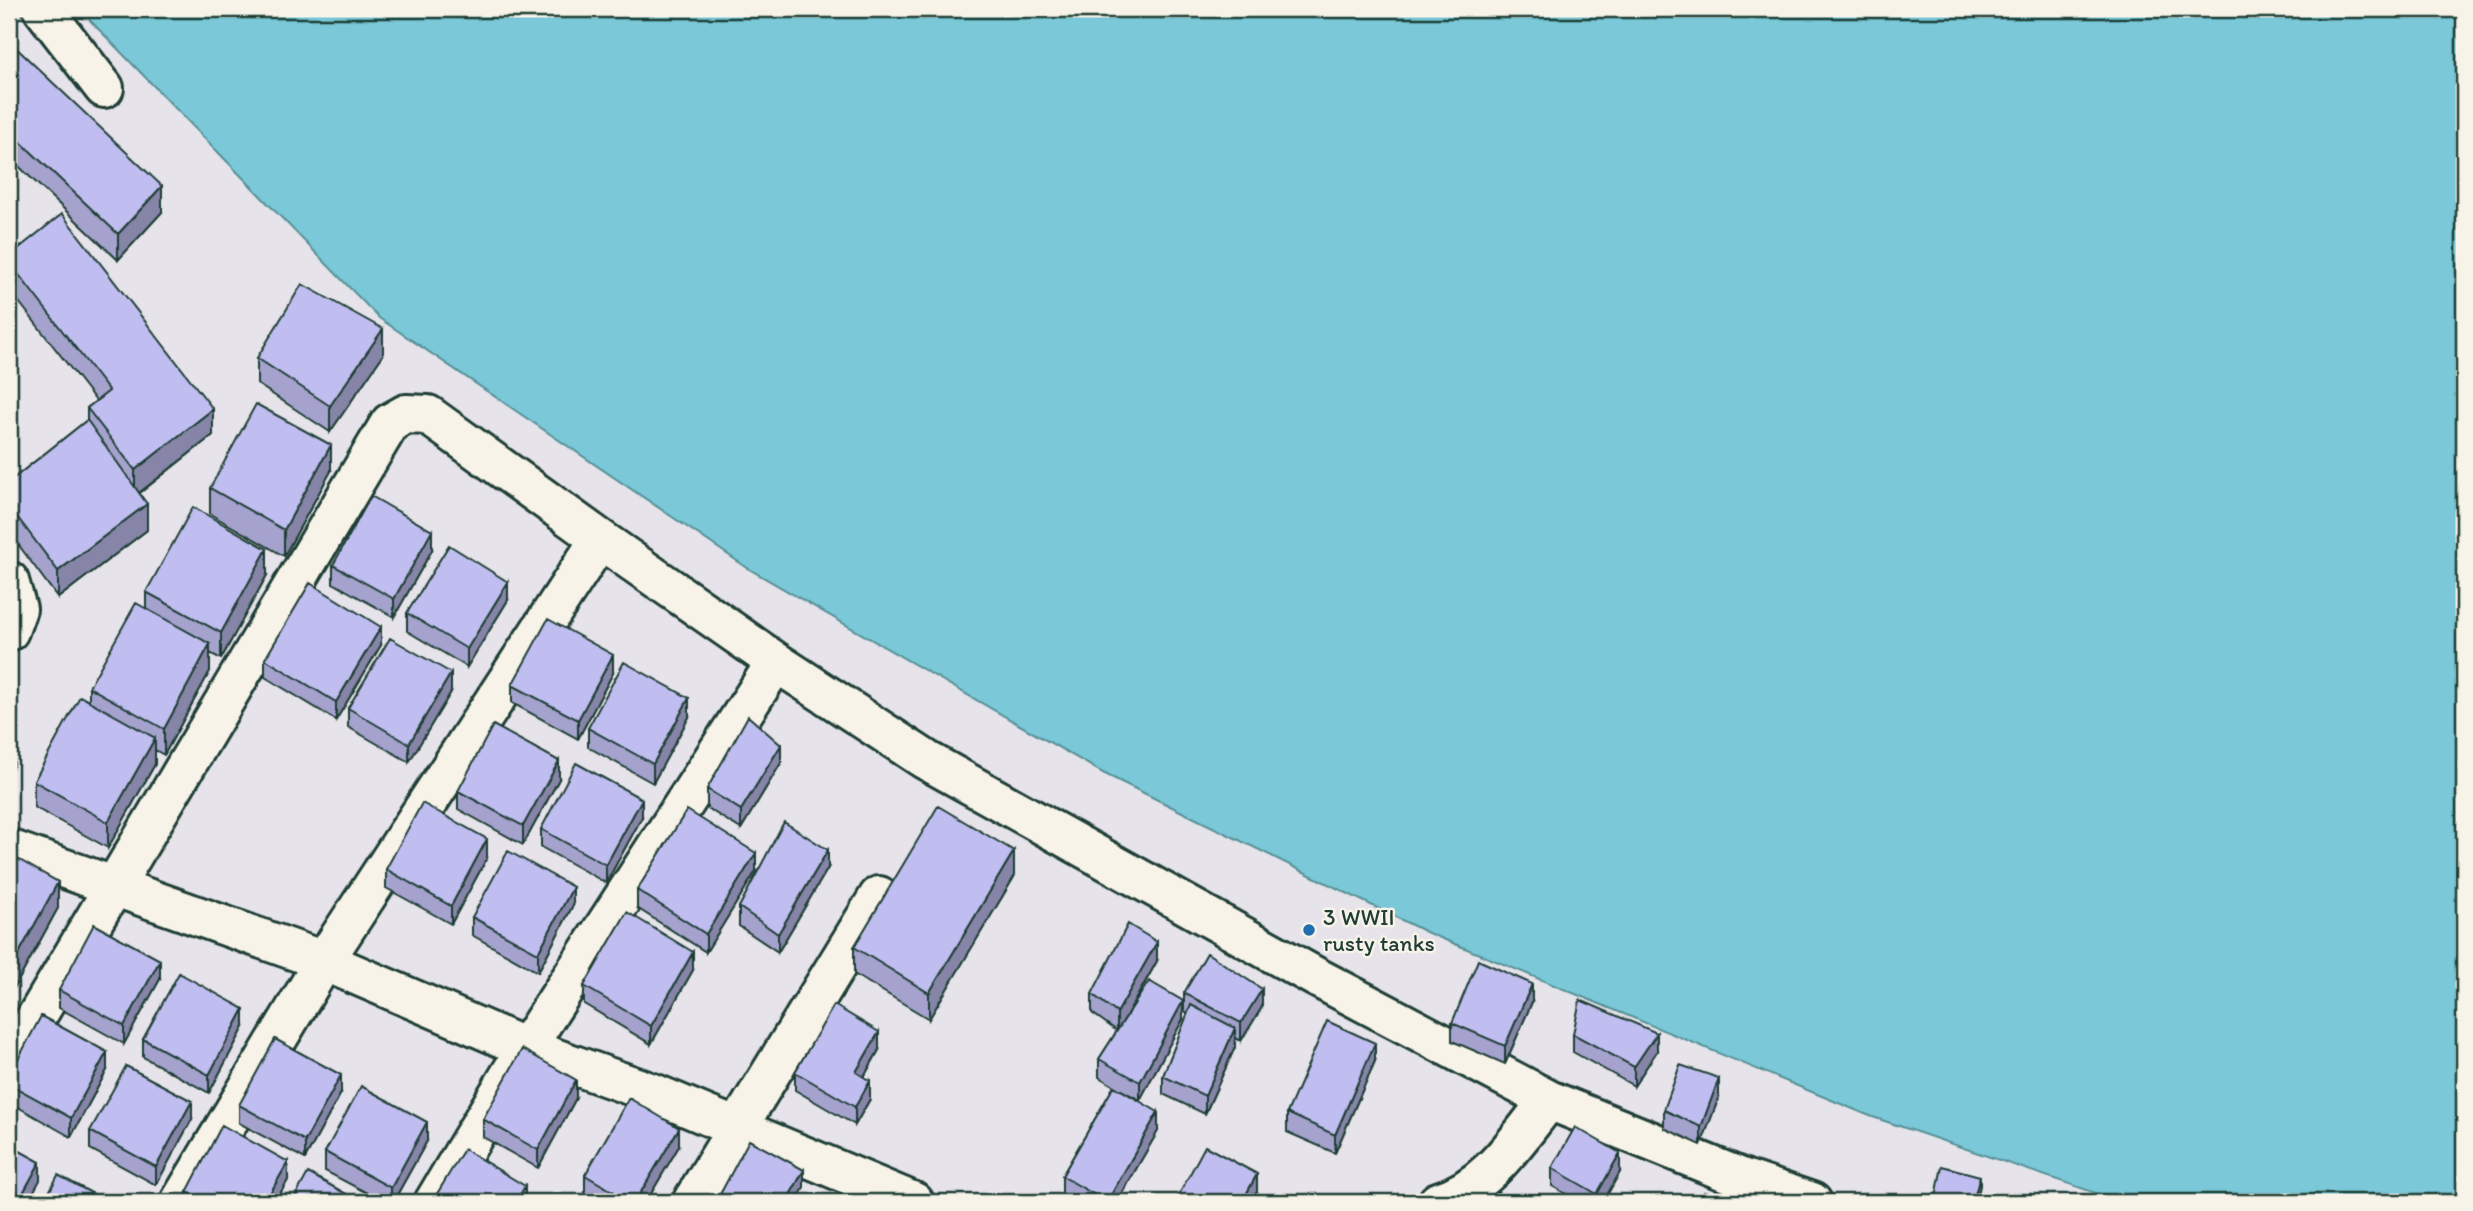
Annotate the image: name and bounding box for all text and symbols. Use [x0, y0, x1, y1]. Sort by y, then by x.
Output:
place label: 3 WWII rusty tanks [1323, 903, 1435, 957]
marker: 3 WWII rusty tanks [1301, 922, 1317, 938]

